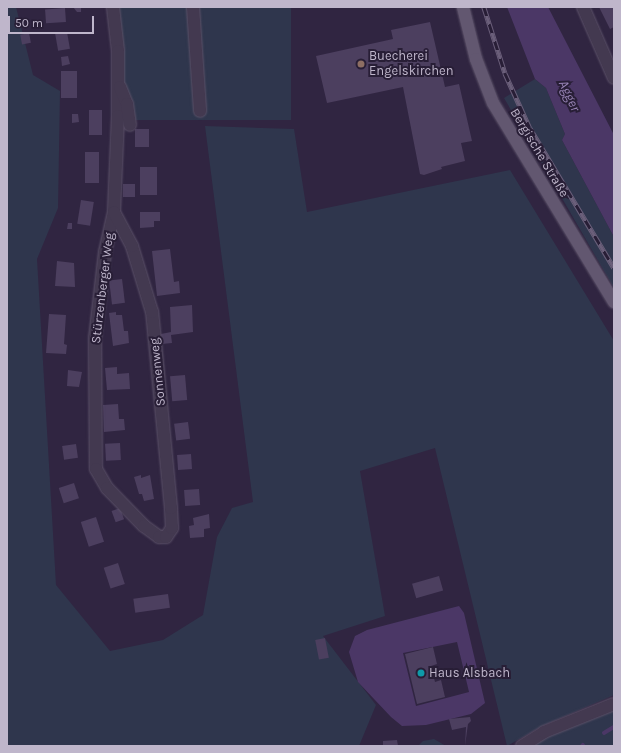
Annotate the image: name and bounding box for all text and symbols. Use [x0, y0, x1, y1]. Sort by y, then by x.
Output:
scale bar [10, 8, 96, 34]
text: 50 m [15, 16, 43, 30]
place label: Buecherei Engelskirchen [369, 49, 454, 80]
marker: Buecherei Engelskirchen [356, 59, 366, 69]
water label: Agger [554, 78, 584, 114]
street label: Bergische Straße [506, 106, 572, 200]
street label: Stürzenberger Weg [88, 232, 118, 344]
street label: Sonnenweg [147, 337, 169, 407]
place label: Haus Alsbach [429, 665, 510, 681]
marker: Haus Alsbach [416, 668, 426, 678]

